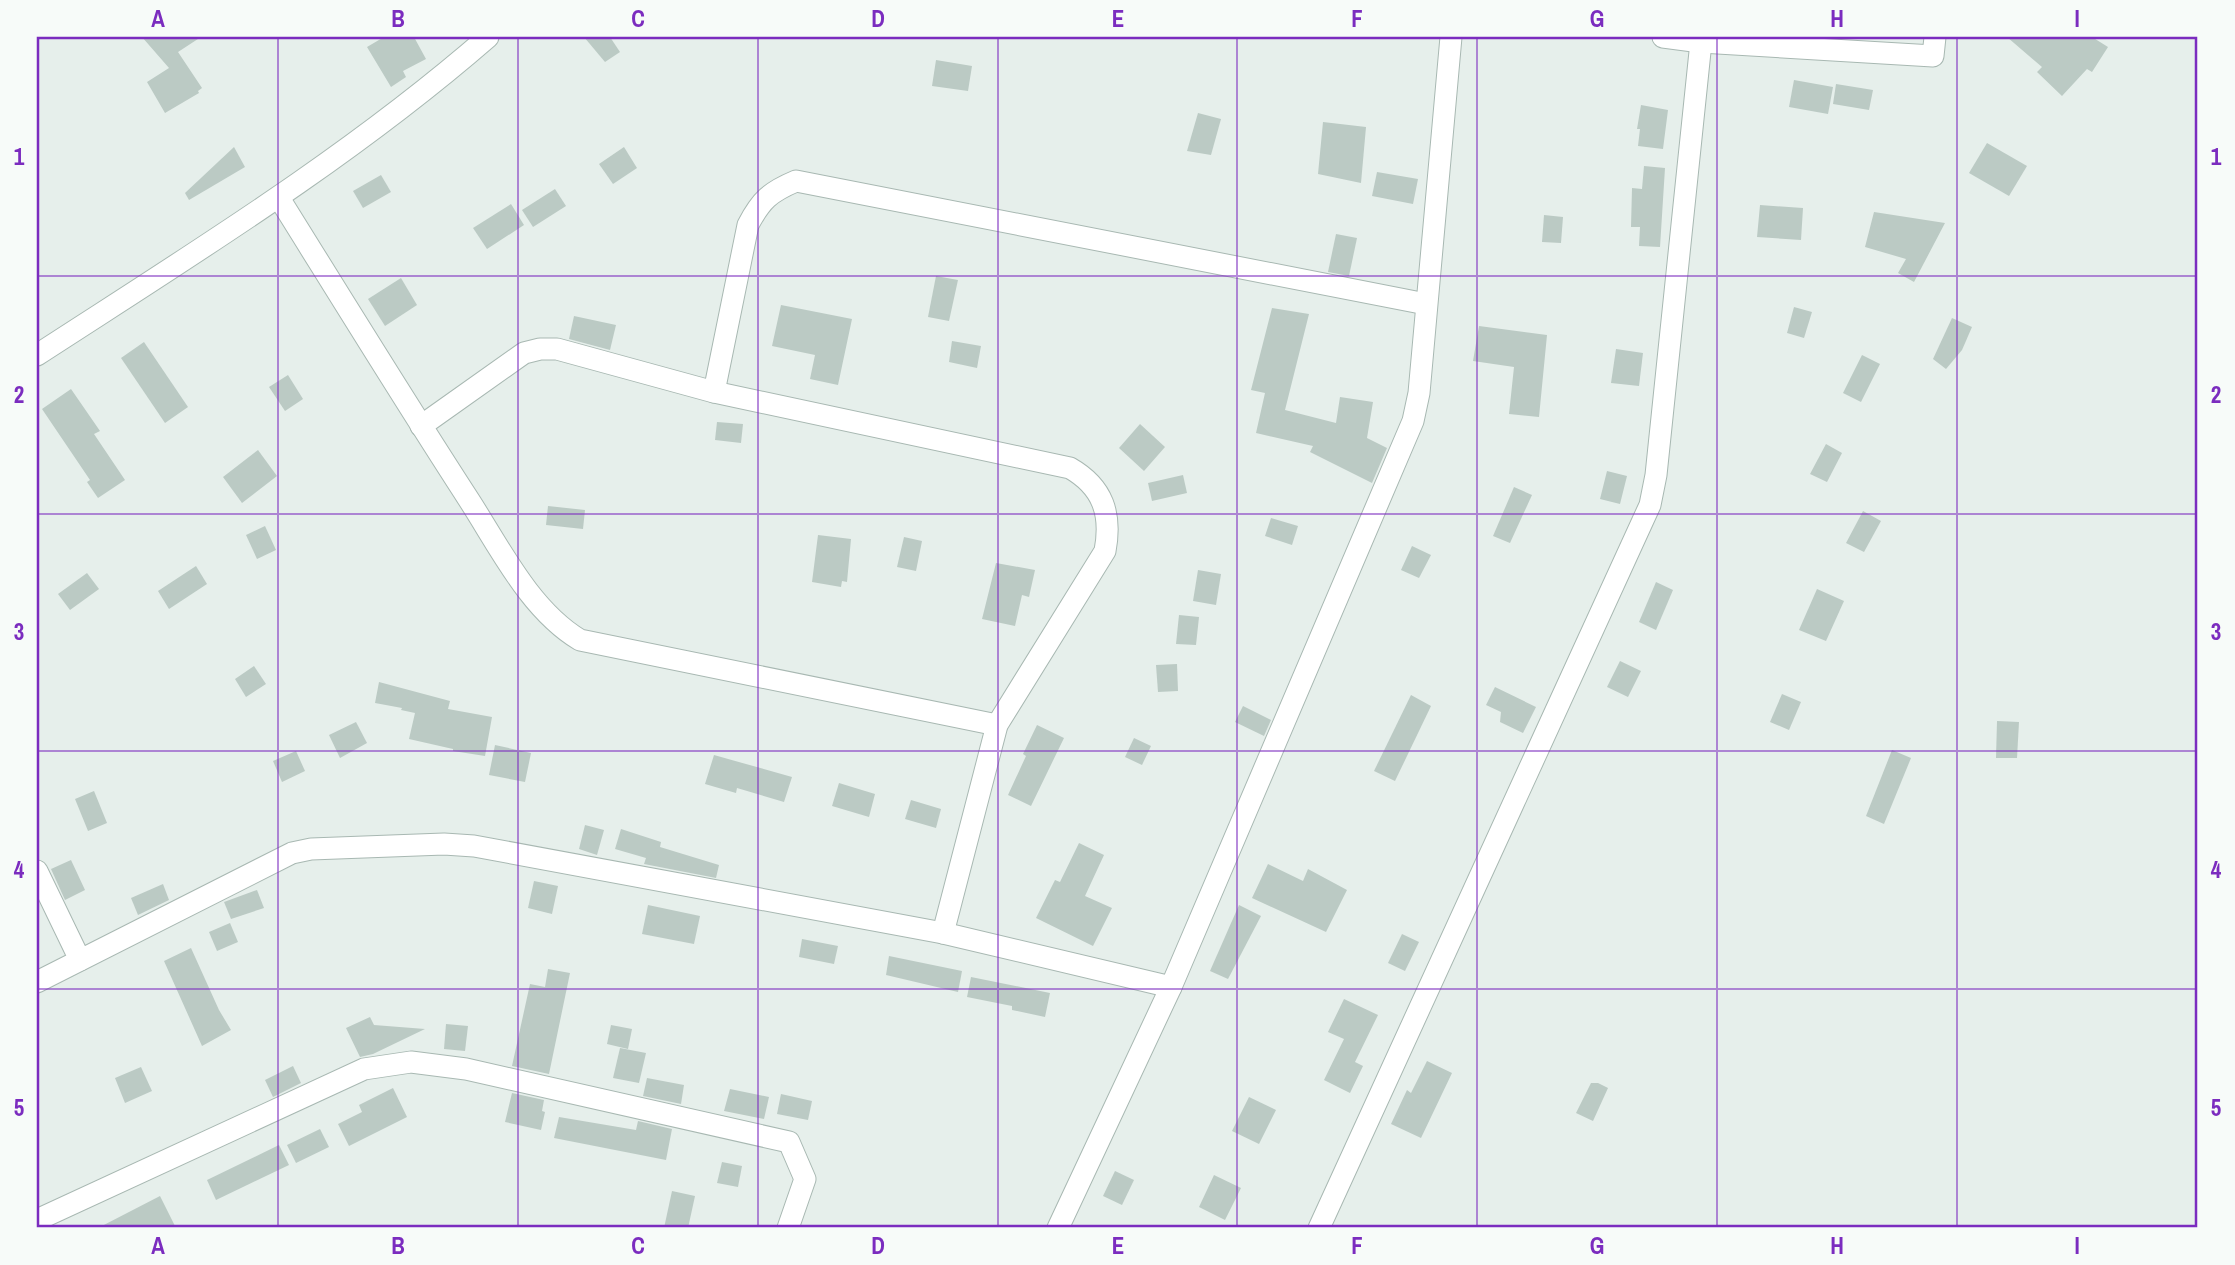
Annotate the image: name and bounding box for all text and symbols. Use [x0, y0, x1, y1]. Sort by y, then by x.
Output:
text: A [151, 3, 165, 34]
text: B [391, 3, 405, 34]
text: C [631, 3, 645, 34]
text: D [871, 3, 885, 34]
text: E [1112, 3, 1124, 34]
text: F [1351, 3, 1363, 34]
text: G [1590, 3, 1604, 34]
text: H [1830, 3, 1844, 34]
text: I [2074, 3, 2080, 34]
text: 1 [14, 141, 25, 172]
text: 1 [2211, 141, 2222, 172]
text: 2 [14, 379, 24, 410]
text: 2 [2211, 379, 2221, 410]
text: 3 [14, 616, 24, 647]
text: 3 [2211, 616, 2221, 647]
text: 4 [14, 854, 25, 885]
text: 4 [2211, 854, 2222, 885]
text: 5 [14, 1092, 24, 1123]
text: 5 [2211, 1092, 2221, 1123]
text: A [151, 1230, 165, 1261]
text: B [391, 1230, 405, 1261]
text: C [631, 1230, 645, 1261]
text: D [871, 1230, 885, 1261]
text: E [1112, 1230, 1124, 1261]
text: F [1351, 1230, 1363, 1261]
text: G [1590, 1230, 1604, 1261]
text: H [1830, 1230, 1844, 1261]
text: I [2074, 1230, 2080, 1261]

